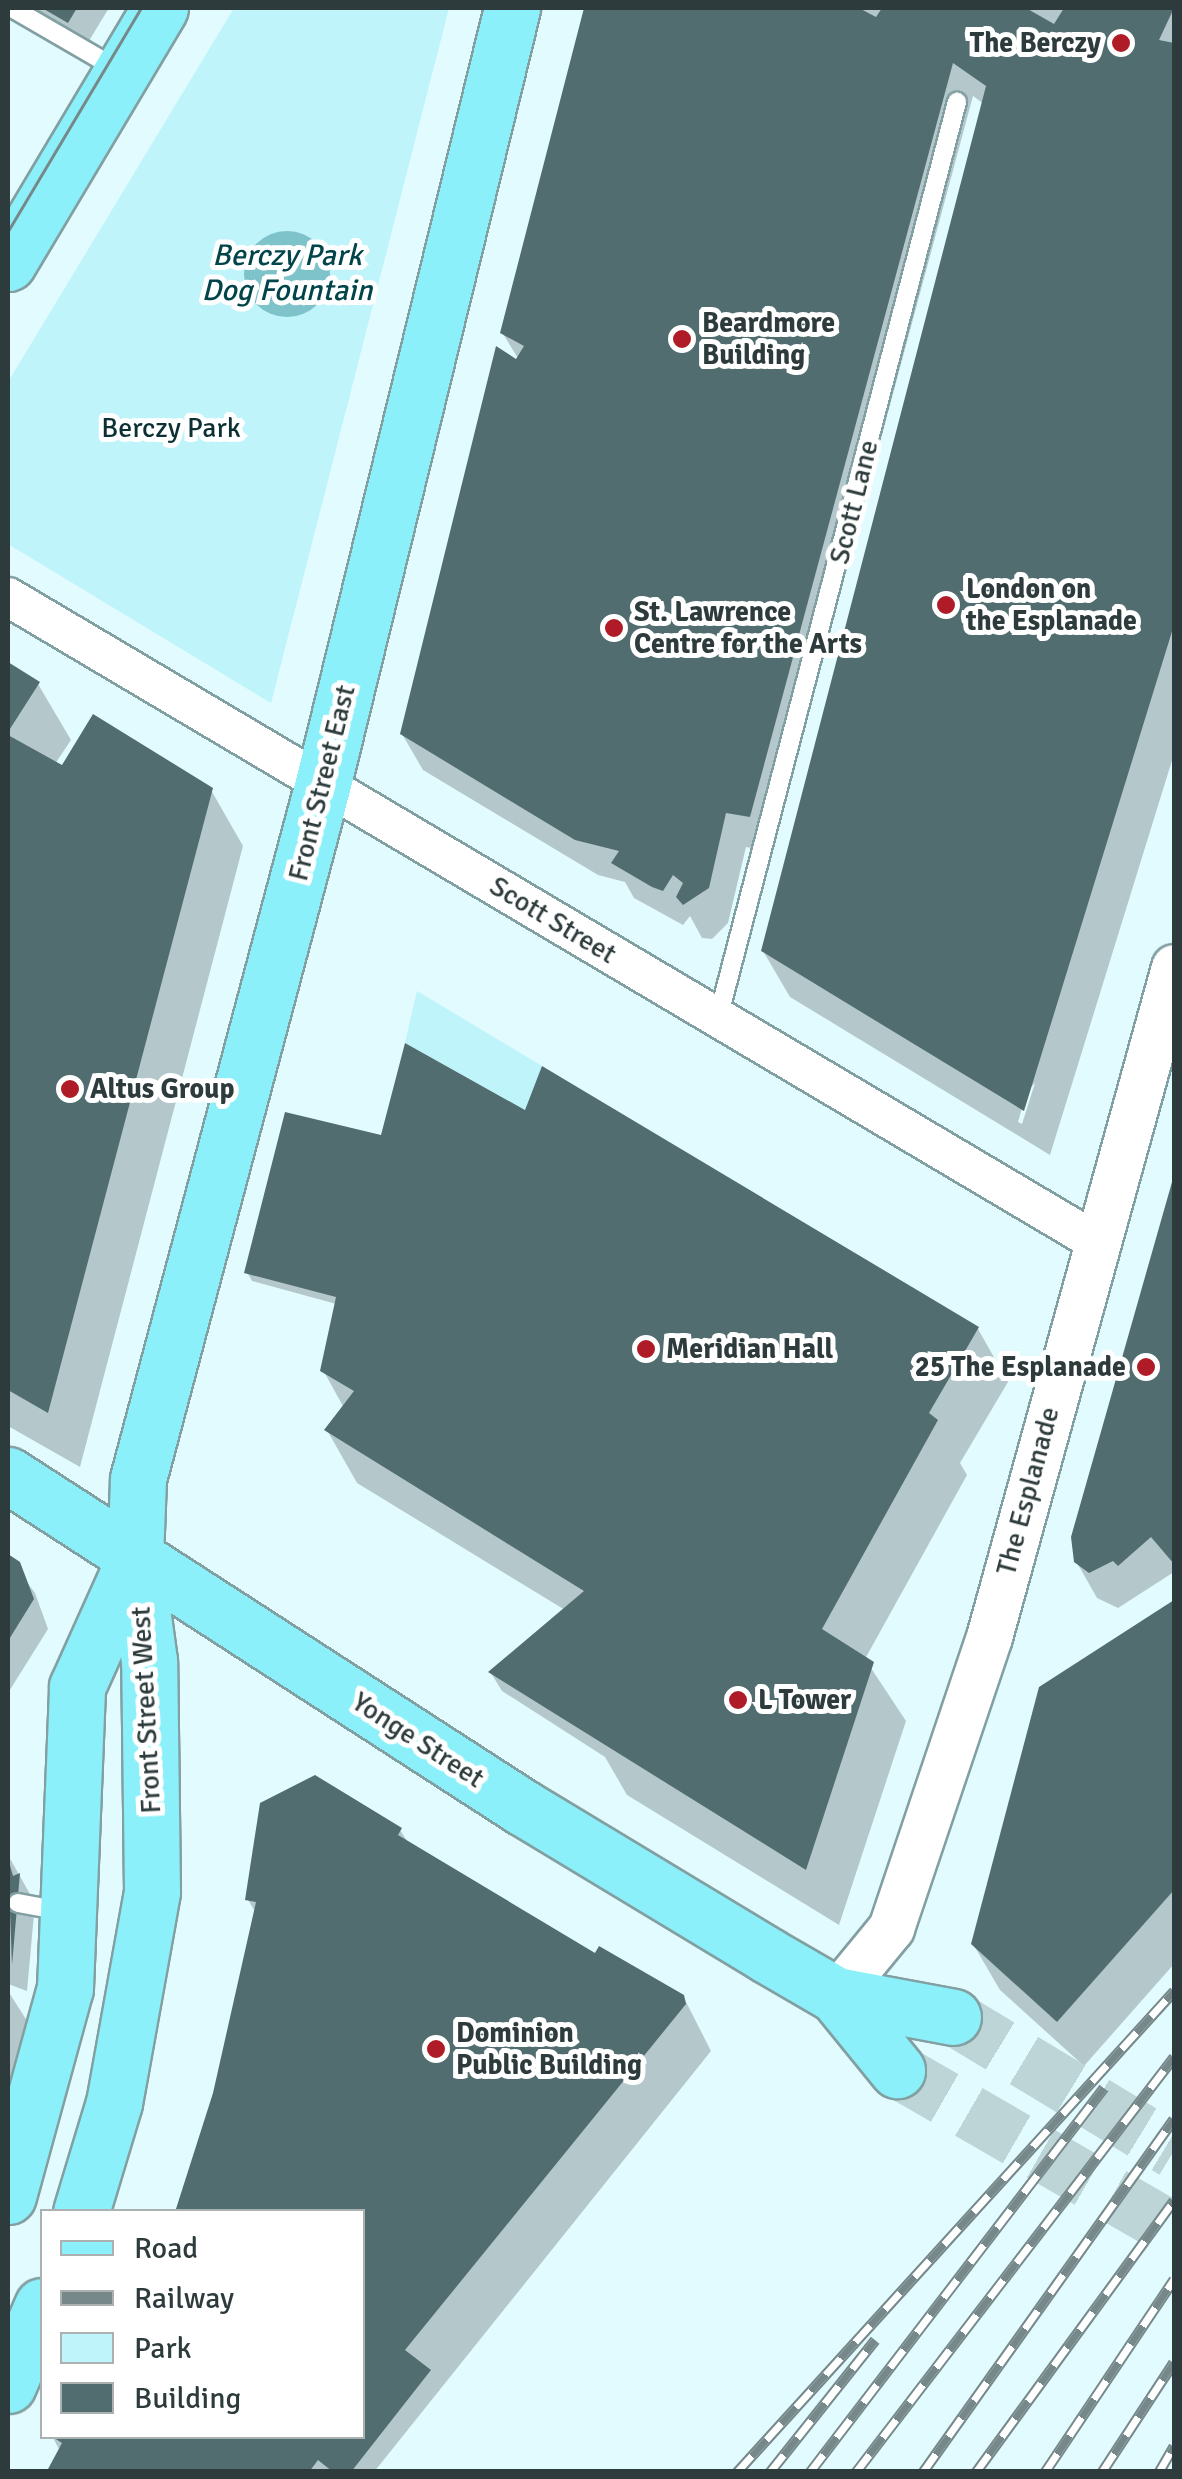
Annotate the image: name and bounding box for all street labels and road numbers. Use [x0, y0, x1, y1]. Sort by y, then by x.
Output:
street label: Scott Lane [822, 437, 886, 567]
street label: Front Street East [281, 682, 363, 884]
street label: Scott Street [484, 869, 622, 971]
street label: The Esplanade [989, 1403, 1067, 1579]
street label: Front Street West [124, 1606, 168, 1814]
street label: Yonge Street [346, 1685, 490, 1795]

